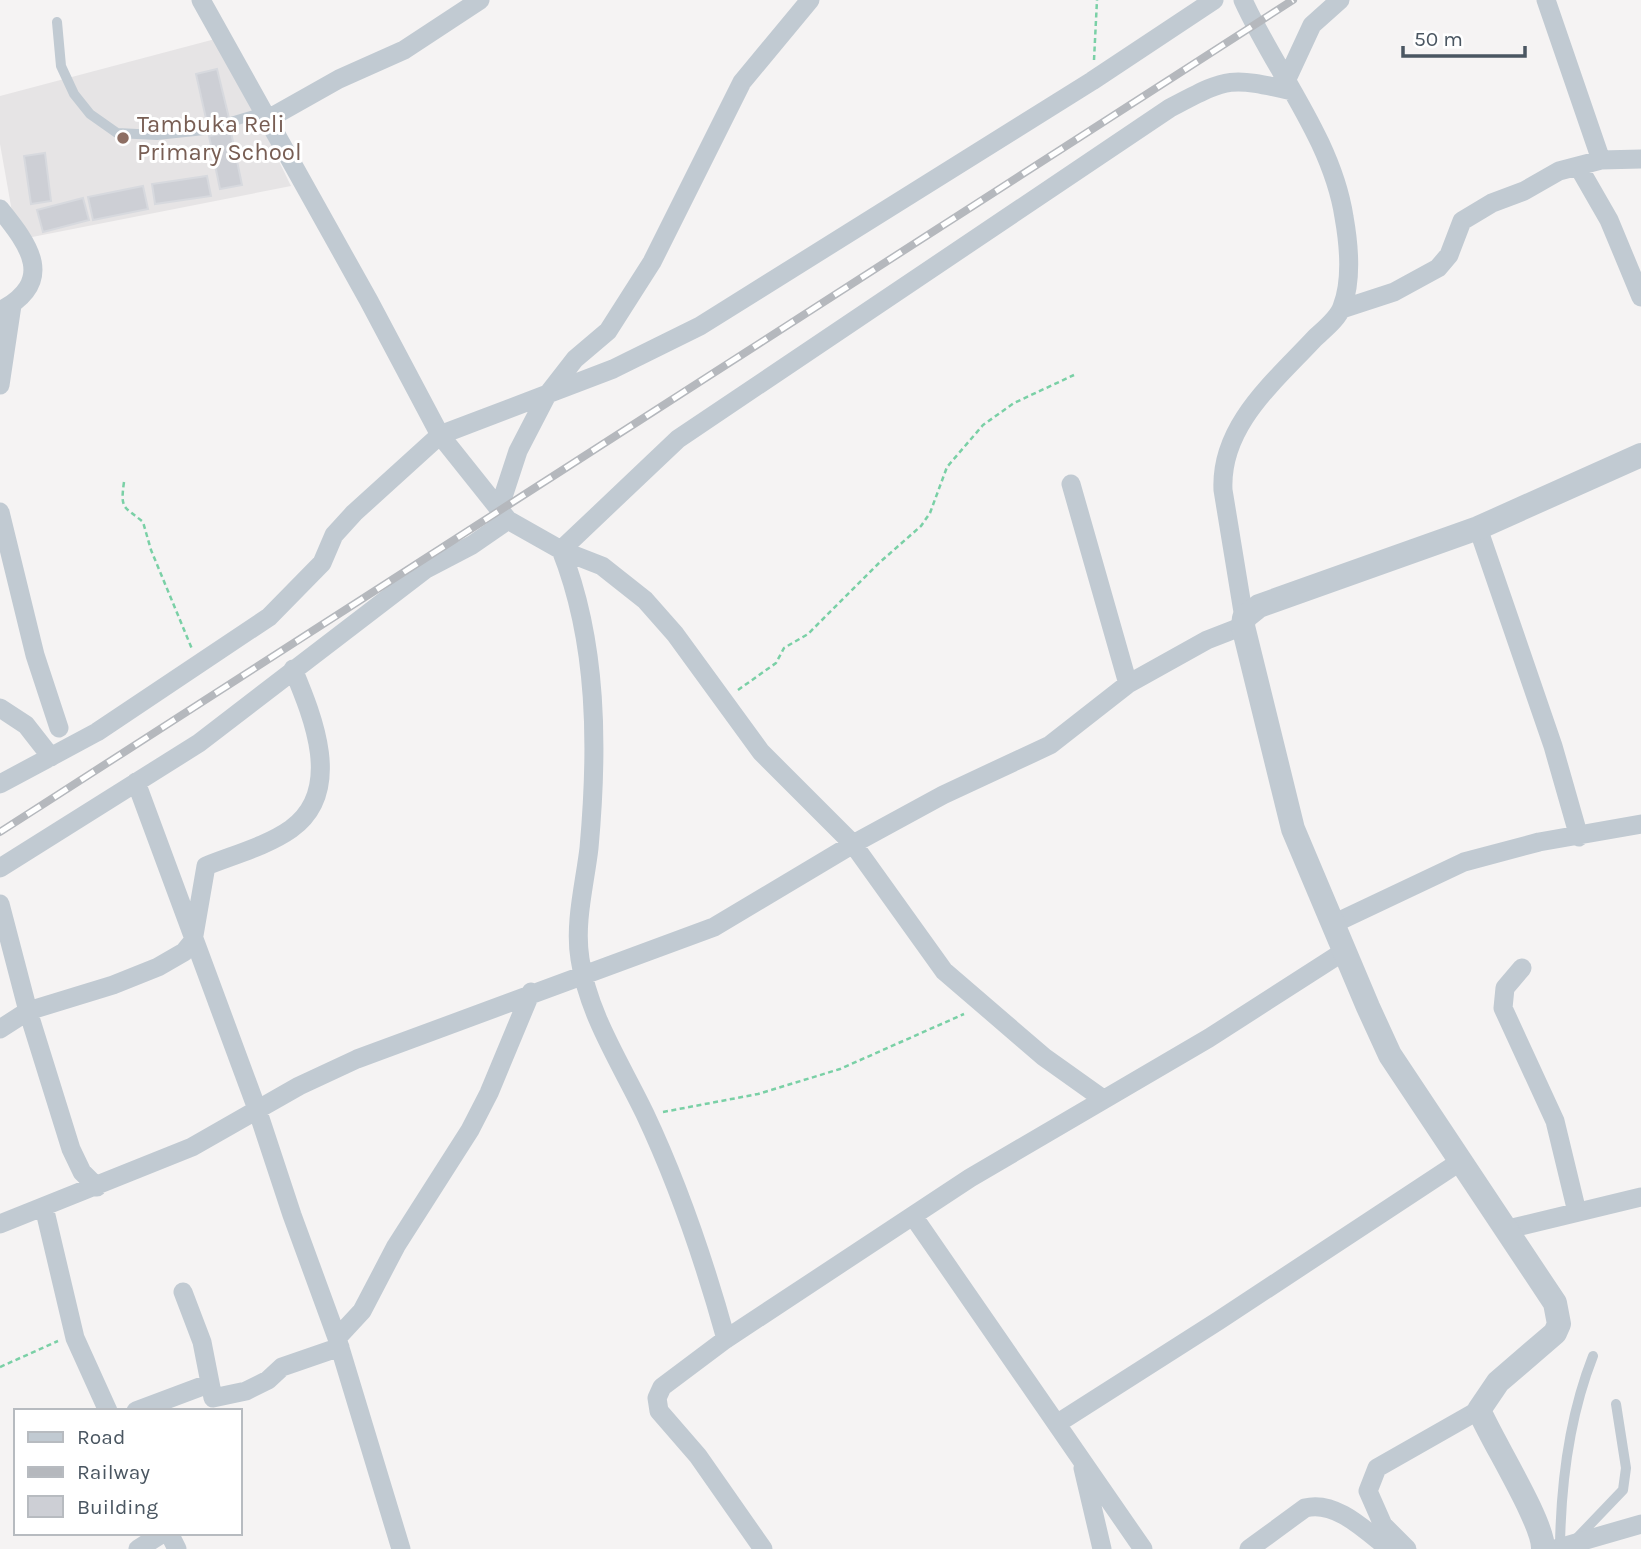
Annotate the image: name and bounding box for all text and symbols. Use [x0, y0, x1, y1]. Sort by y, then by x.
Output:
scale bar [1403, 14, 1526, 58]
text: 50 m [1414, 27, 1463, 51]
place label: Tambuka Reli Primary School [137, 110, 302, 166]
marker: Tambuka Reli Primary School [115, 130, 131, 146]
legend [14, 1409, 242, 1535]
text: Road [77, 1425, 125, 1449]
text: Railway [77, 1460, 150, 1484]
text: Building [77, 1495, 158, 1519]

